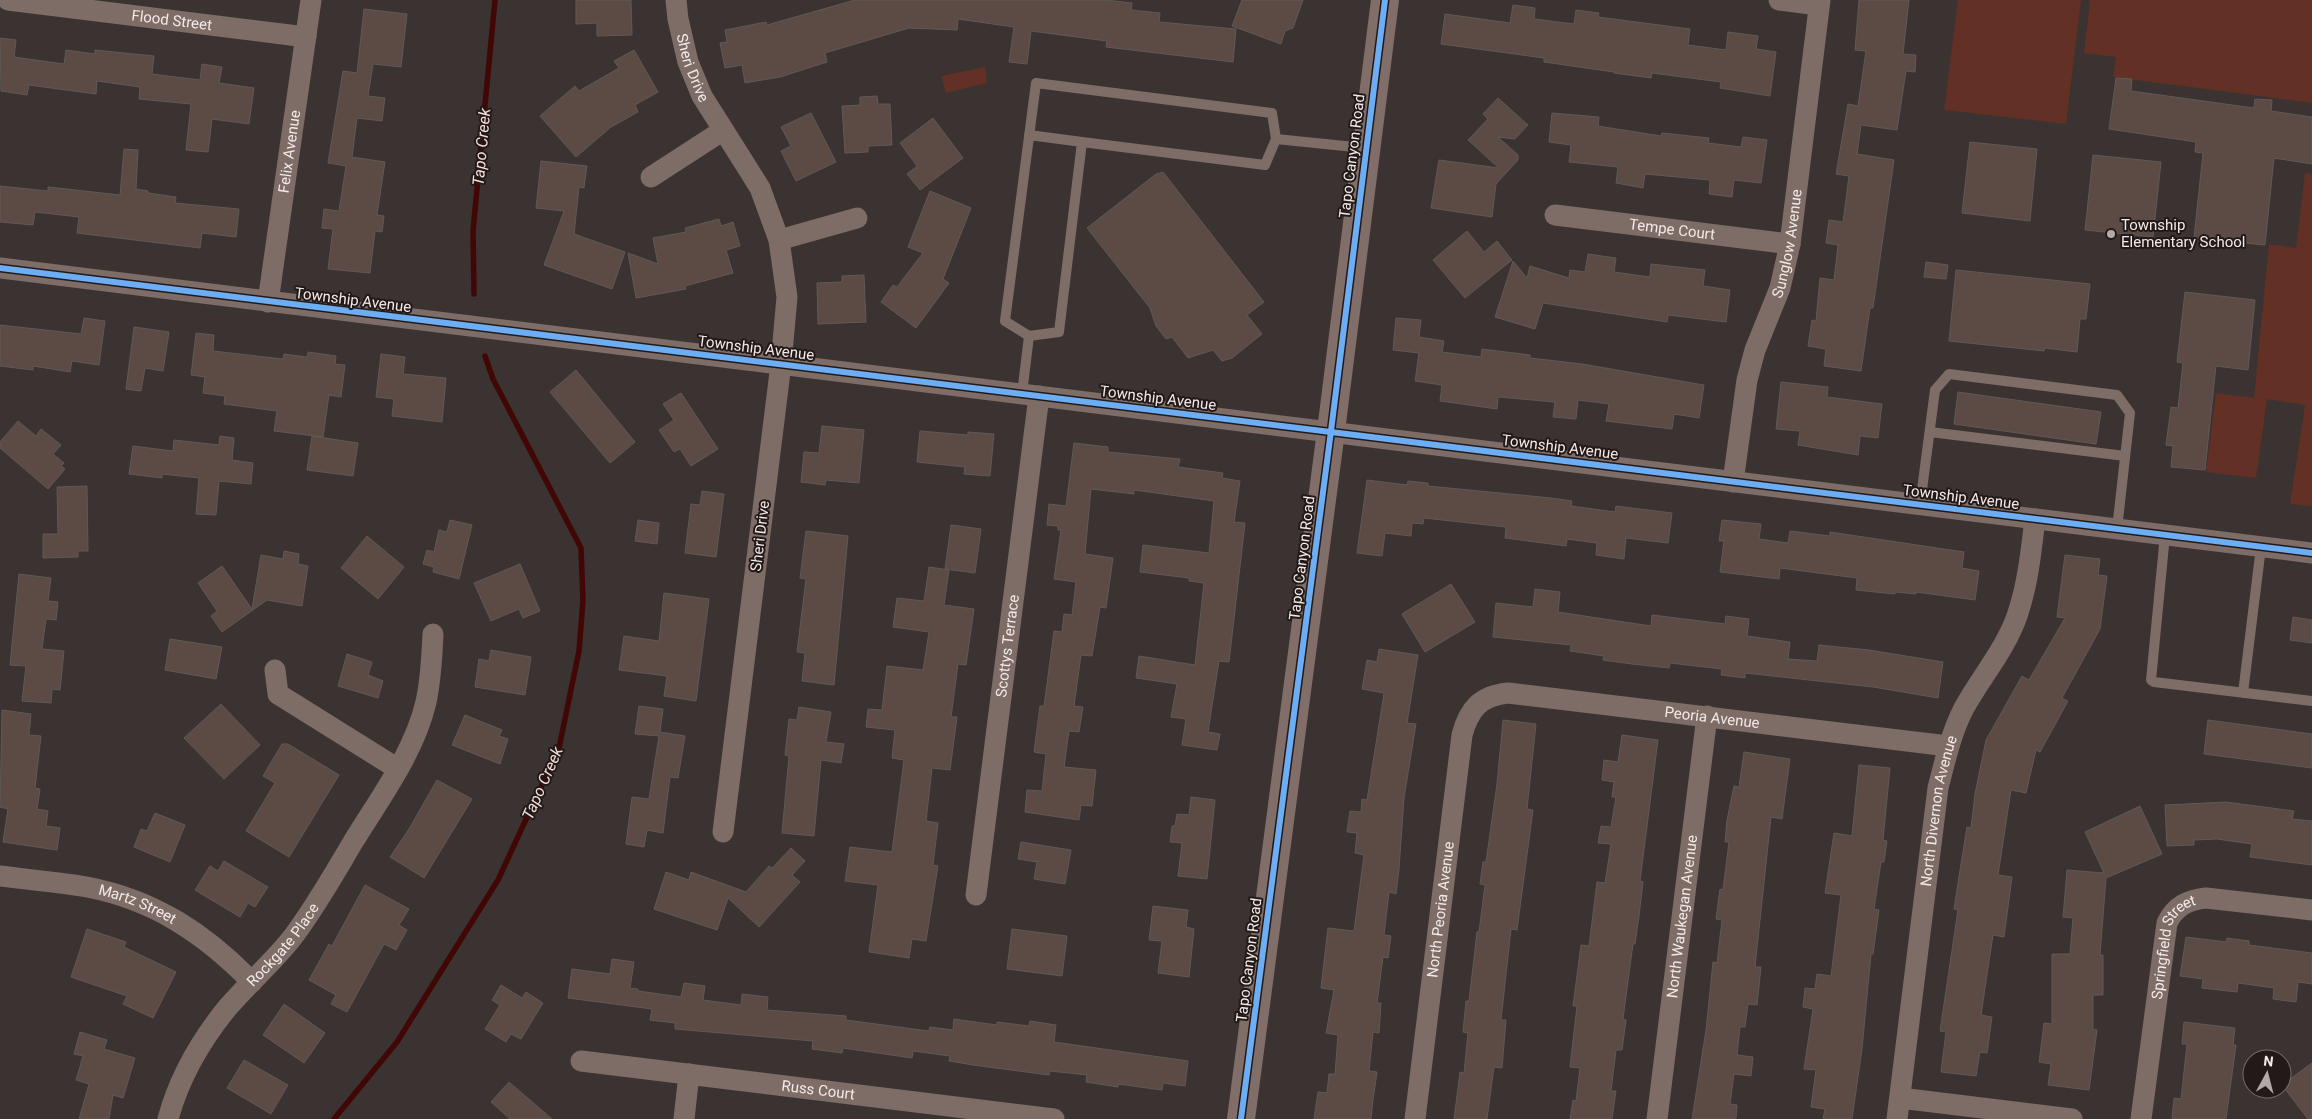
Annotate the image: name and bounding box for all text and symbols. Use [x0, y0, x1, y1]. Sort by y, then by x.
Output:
street label: Flood Street [130, 6, 213, 34]
street label: Sheri Drive [673, 32, 713, 106]
street label: Tapo Canyon Road [1335, 93, 1369, 219]
water label: Tapo Creek [469, 106, 494, 187]
street label: Felix Avenue [275, 109, 304, 194]
street label: Sunglow Avenue [1768, 188, 1806, 301]
street label: Tempe Court [1628, 215, 1716, 244]
place label: Township Elementary School [2121, 216, 2245, 251]
marker: Township Elementary School [2105, 228, 2117, 240]
street label: Township Avenue [294, 284, 412, 316]
street label: Township Avenue [697, 332, 815, 364]
street label: Township Avenue [1099, 382, 1217, 414]
street label: Township Avenue [1501, 431, 1619, 463]
street label: Township Avenue [1902, 481, 2020, 513]
street label: Tapo Canyon Road [1285, 495, 1319, 621]
street label: Sheri Drive [747, 499, 773, 572]
street label: Scottys Terrace [992, 593, 1023, 698]
street label: Peoria Avenue [1664, 703, 1761, 732]
street label: North Divernon Avenue [1917, 733, 1961, 888]
water label: Tapo Creek [518, 743, 567, 823]
street label: North Waukegan Avenue [1663, 834, 1701, 999]
street label: North Peoria Avenue [1423, 840, 1458, 979]
street label: Martz Street [97, 881, 180, 928]
street label: Springfield Street [2148, 891, 2198, 1001]
street label: Tapo Canyon Road [1232, 897, 1266, 1023]
street label: Rockgate Place [243, 900, 323, 990]
north arrow [2242, 1049, 2292, 1099]
text: N [2263, 1053, 2274, 1070]
street label: Russ Court [781, 1077, 856, 1104]

